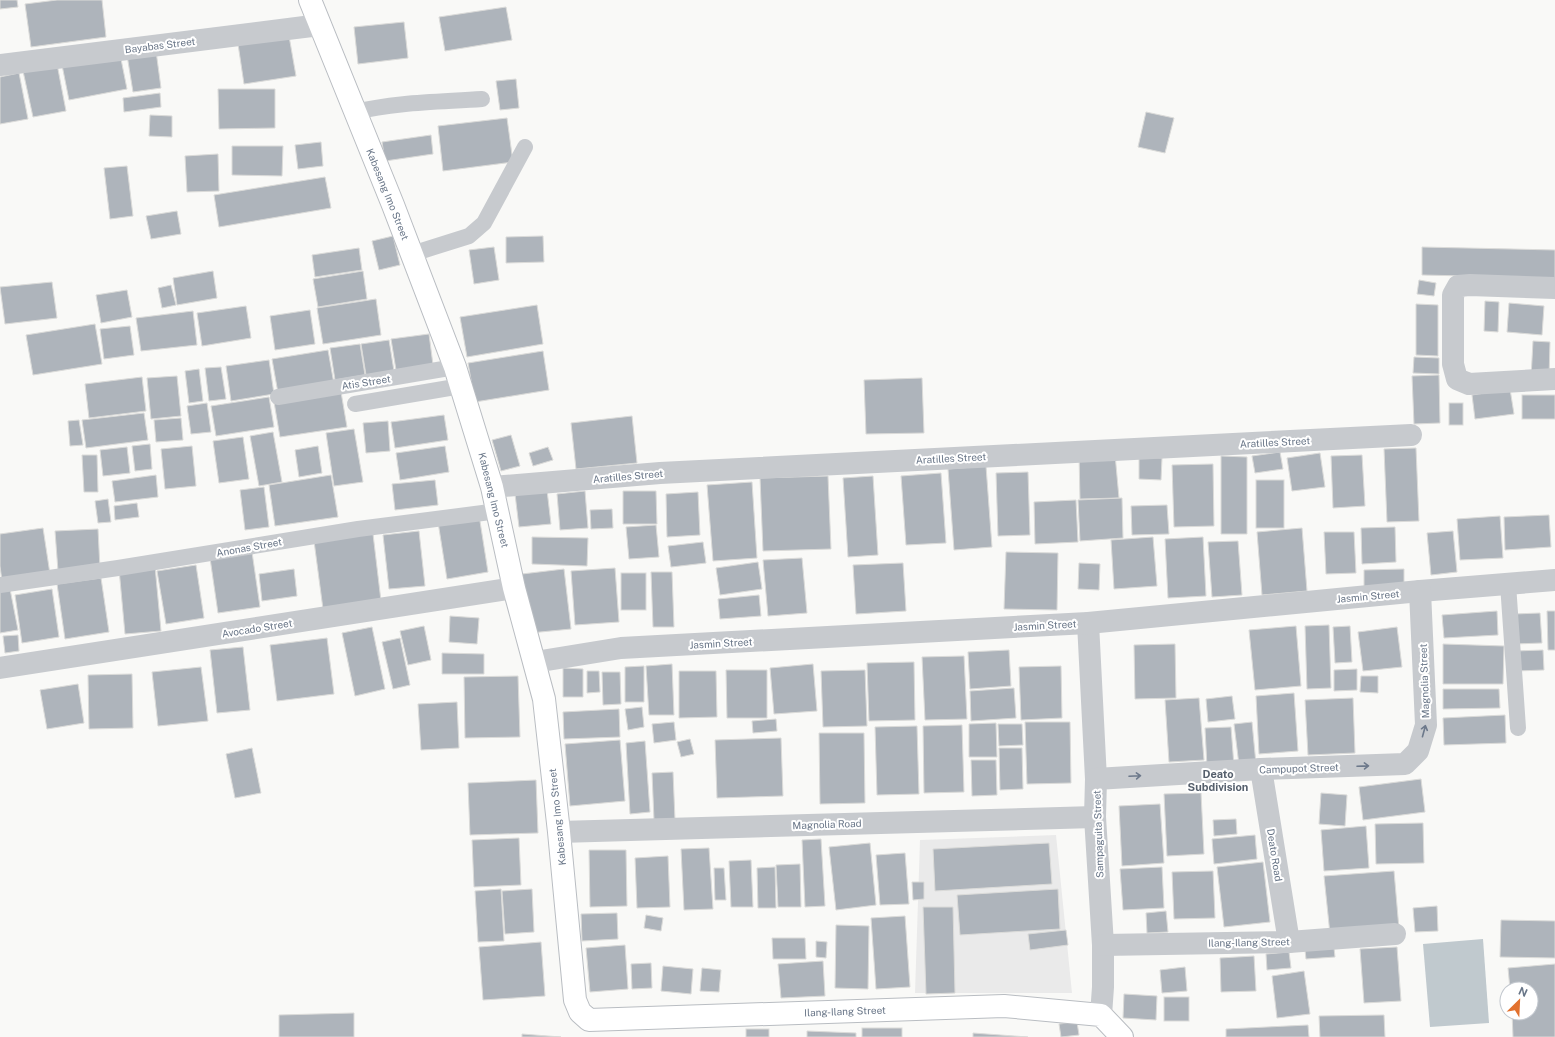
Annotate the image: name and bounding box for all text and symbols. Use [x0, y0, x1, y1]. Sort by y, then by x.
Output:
street label: Bayabas Street [124, 35, 196, 55]
street label: Kabesang Imo Street [364, 147, 412, 242]
street label: Atis Street [341, 372, 392, 392]
street label: Aratilles Street [1239, 434, 1311, 450]
street label: Aratilles Street [915, 450, 987, 466]
street label: Kabesang Imo Street [476, 451, 512, 549]
street label: Aratilles Street [592, 467, 664, 485]
street label: Anonas Street [215, 535, 283, 559]
street label: Jasmin Street [1336, 587, 1400, 605]
street label: Avocado Street [221, 616, 293, 639]
street label: Jasmin Street [1013, 617, 1077, 633]
street label: Jasmin Street [689, 635, 753, 651]
street label: Magnolia Street [1417, 643, 1431, 719]
one-way arrow [1421, 725, 1428, 738]
street label: Campupot Street [1259, 761, 1339, 775]
one-way arrow [1356, 762, 1369, 769]
street label: Kabesang Imo Street [546, 768, 568, 866]
district label: Deato Subdivision [1188, 768, 1248, 793]
one-way arrow [1128, 773, 1141, 780]
street label: Sampaguita Street [1090, 790, 1106, 878]
street label: Magnolia Road [792, 817, 862, 831]
street label: Deato Road [1265, 828, 1285, 882]
street label: Ilang-Ilang Street [1208, 935, 1290, 949]
north arrow [1499, 981, 1539, 1021]
text: N [1517, 985, 1529, 999]
street label: Ilang-Ilang Street [804, 1004, 886, 1018]

